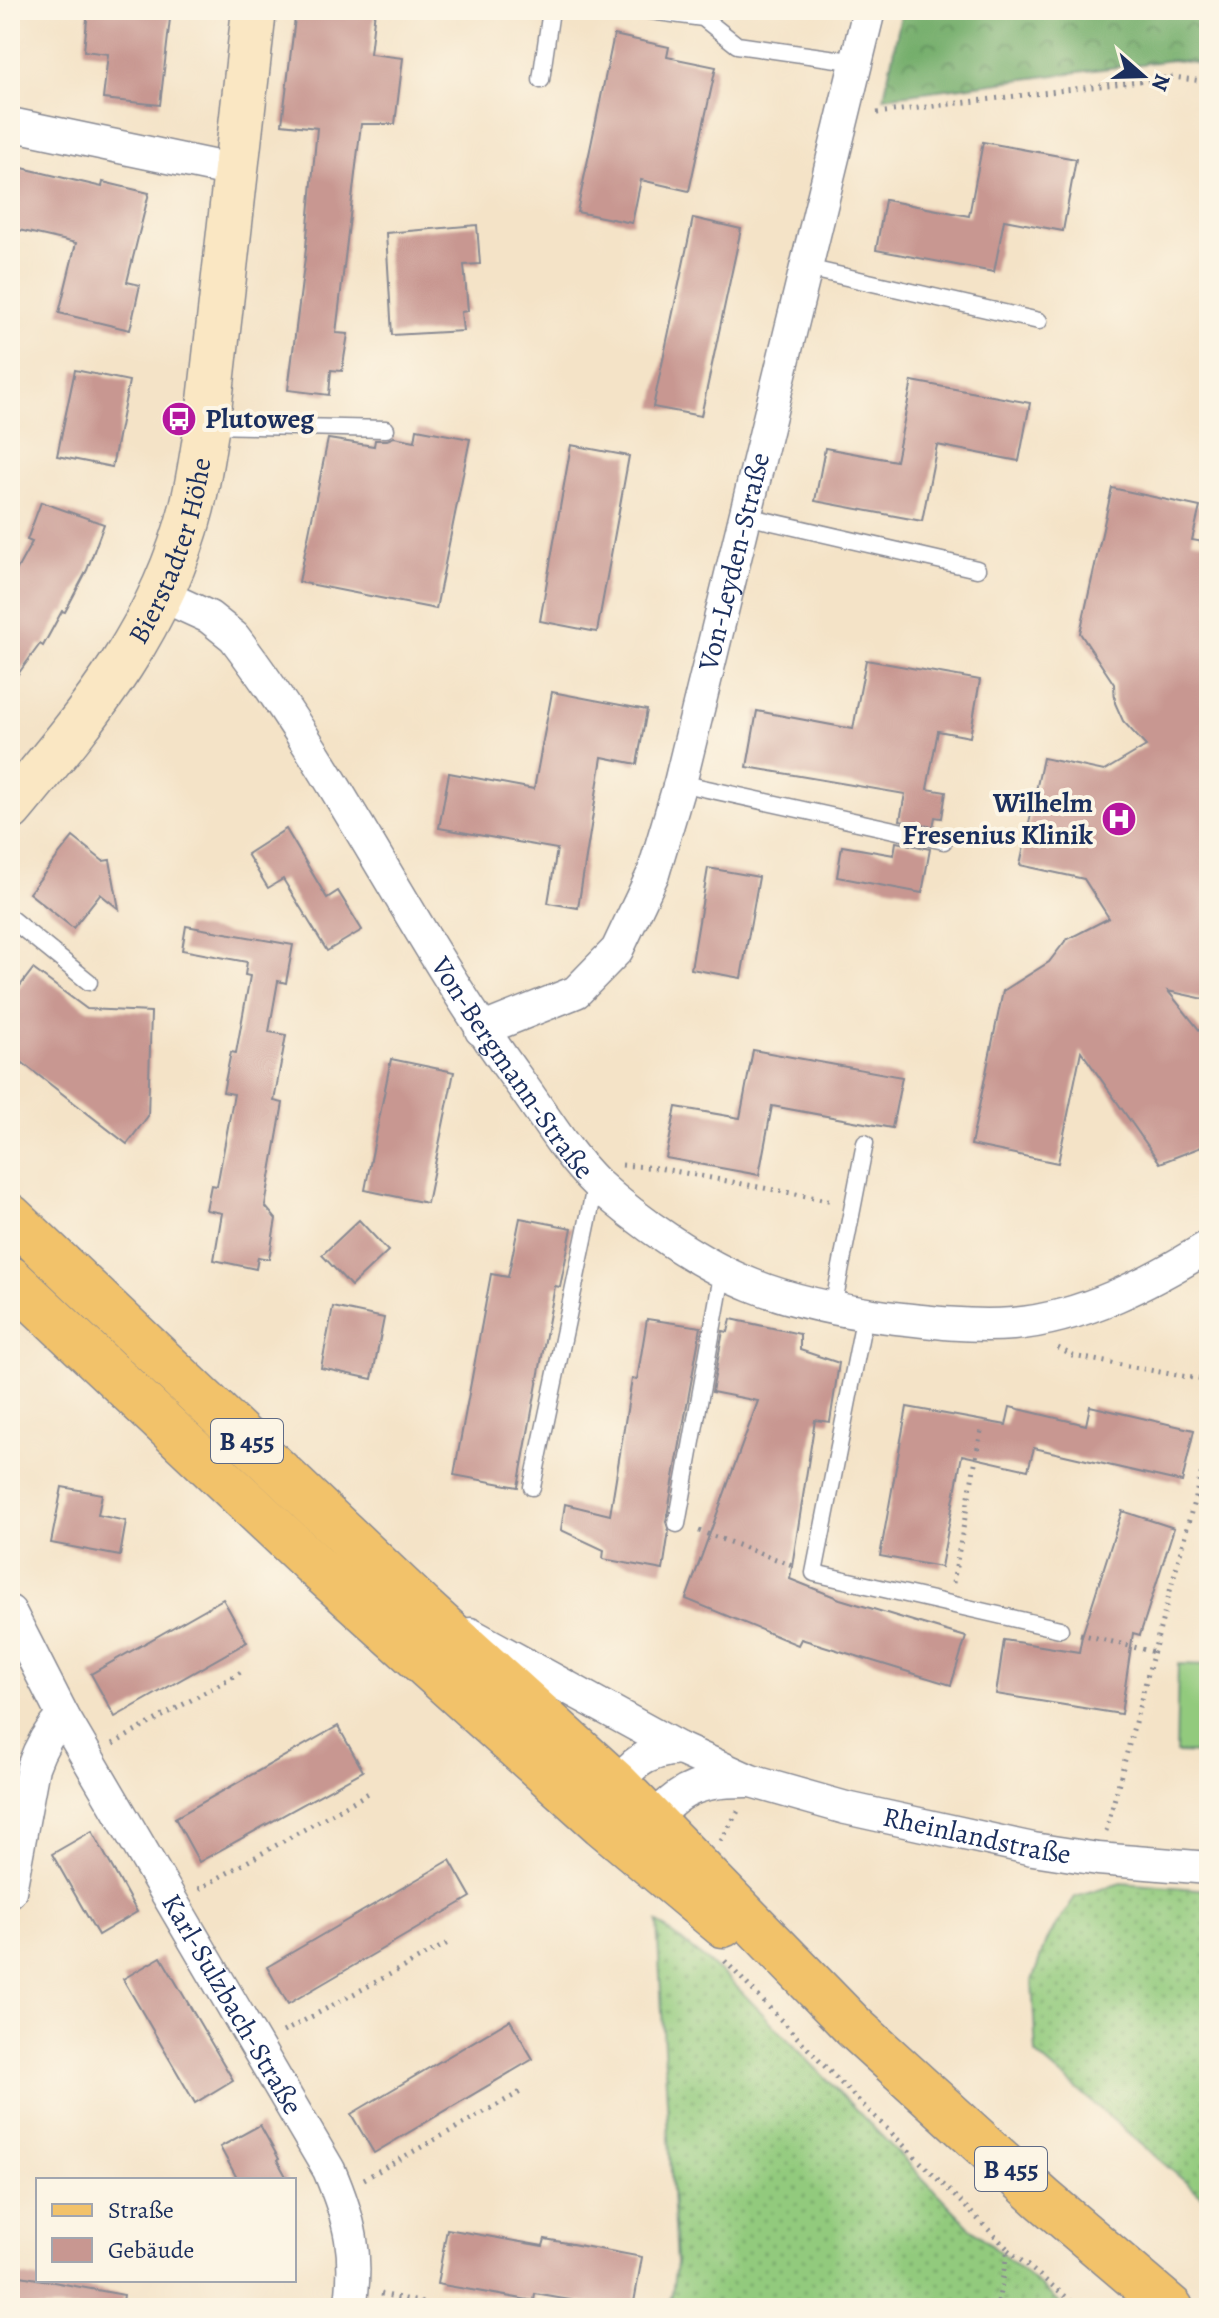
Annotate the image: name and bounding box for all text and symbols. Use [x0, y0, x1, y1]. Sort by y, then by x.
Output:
north arrow [1103, 36, 1183, 116]
text: N [1144, 70, 1178, 95]
bus stop icon: Plutoweg [160, 400, 198, 438]
place label: Plutoweg [205, 400, 315, 438]
street label: Von-Leyden-Straße [689, 449, 779, 675]
street label: Bierstadter Höhe [119, 455, 221, 651]
place label: Wilhelm Fresenius Klinik [902, 784, 1094, 854]
hospital icon: Wilhelm Fresenius Klinik [1100, 800, 1138, 838]
street label: Von-Bergmann-Straße [422, 949, 602, 1187]
road number: B 455 [211, 1419, 283, 1463]
street label: Rheinlandstraße [879, 1798, 1073, 1874]
street label: Karl-Sulzbach-Straße [152, 1887, 311, 2122]
road number: B 455 [975, 2147, 1047, 2191]
legend [36, 2178, 296, 2282]
text: Straße [108, 2194, 174, 2226]
text: Gebäude [108, 2234, 194, 2266]

